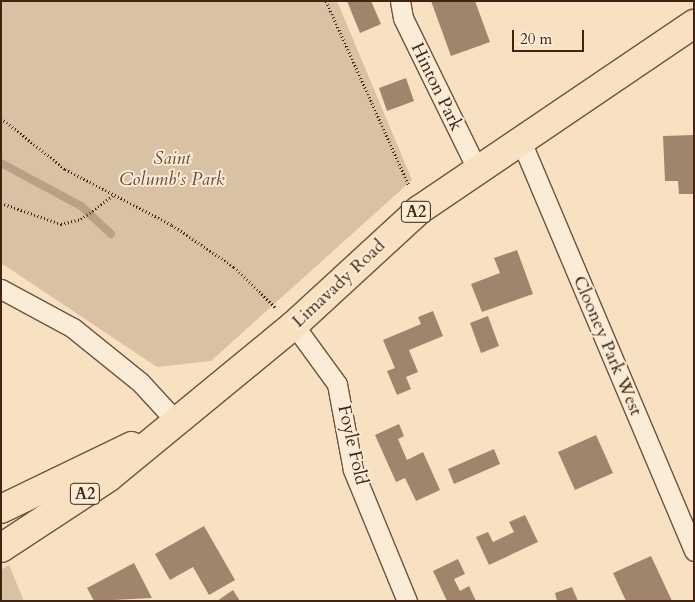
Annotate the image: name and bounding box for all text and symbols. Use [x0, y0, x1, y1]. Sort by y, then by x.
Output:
scale bar [515, 20, 588, 52]
text: 20 m [520, 29, 552, 49]
street label: Hinton Park [405, 39, 467, 135]
park label: Saint Columb's Park [119, 149, 225, 192]
road number: A2 [400, 198, 432, 226]
street label: Limavady Road [288, 235, 390, 333]
street label: Clooney Park West [568, 273, 646, 419]
street label: Foyle Fold [332, 403, 372, 487]
road number: A2 [69, 480, 101, 508]

